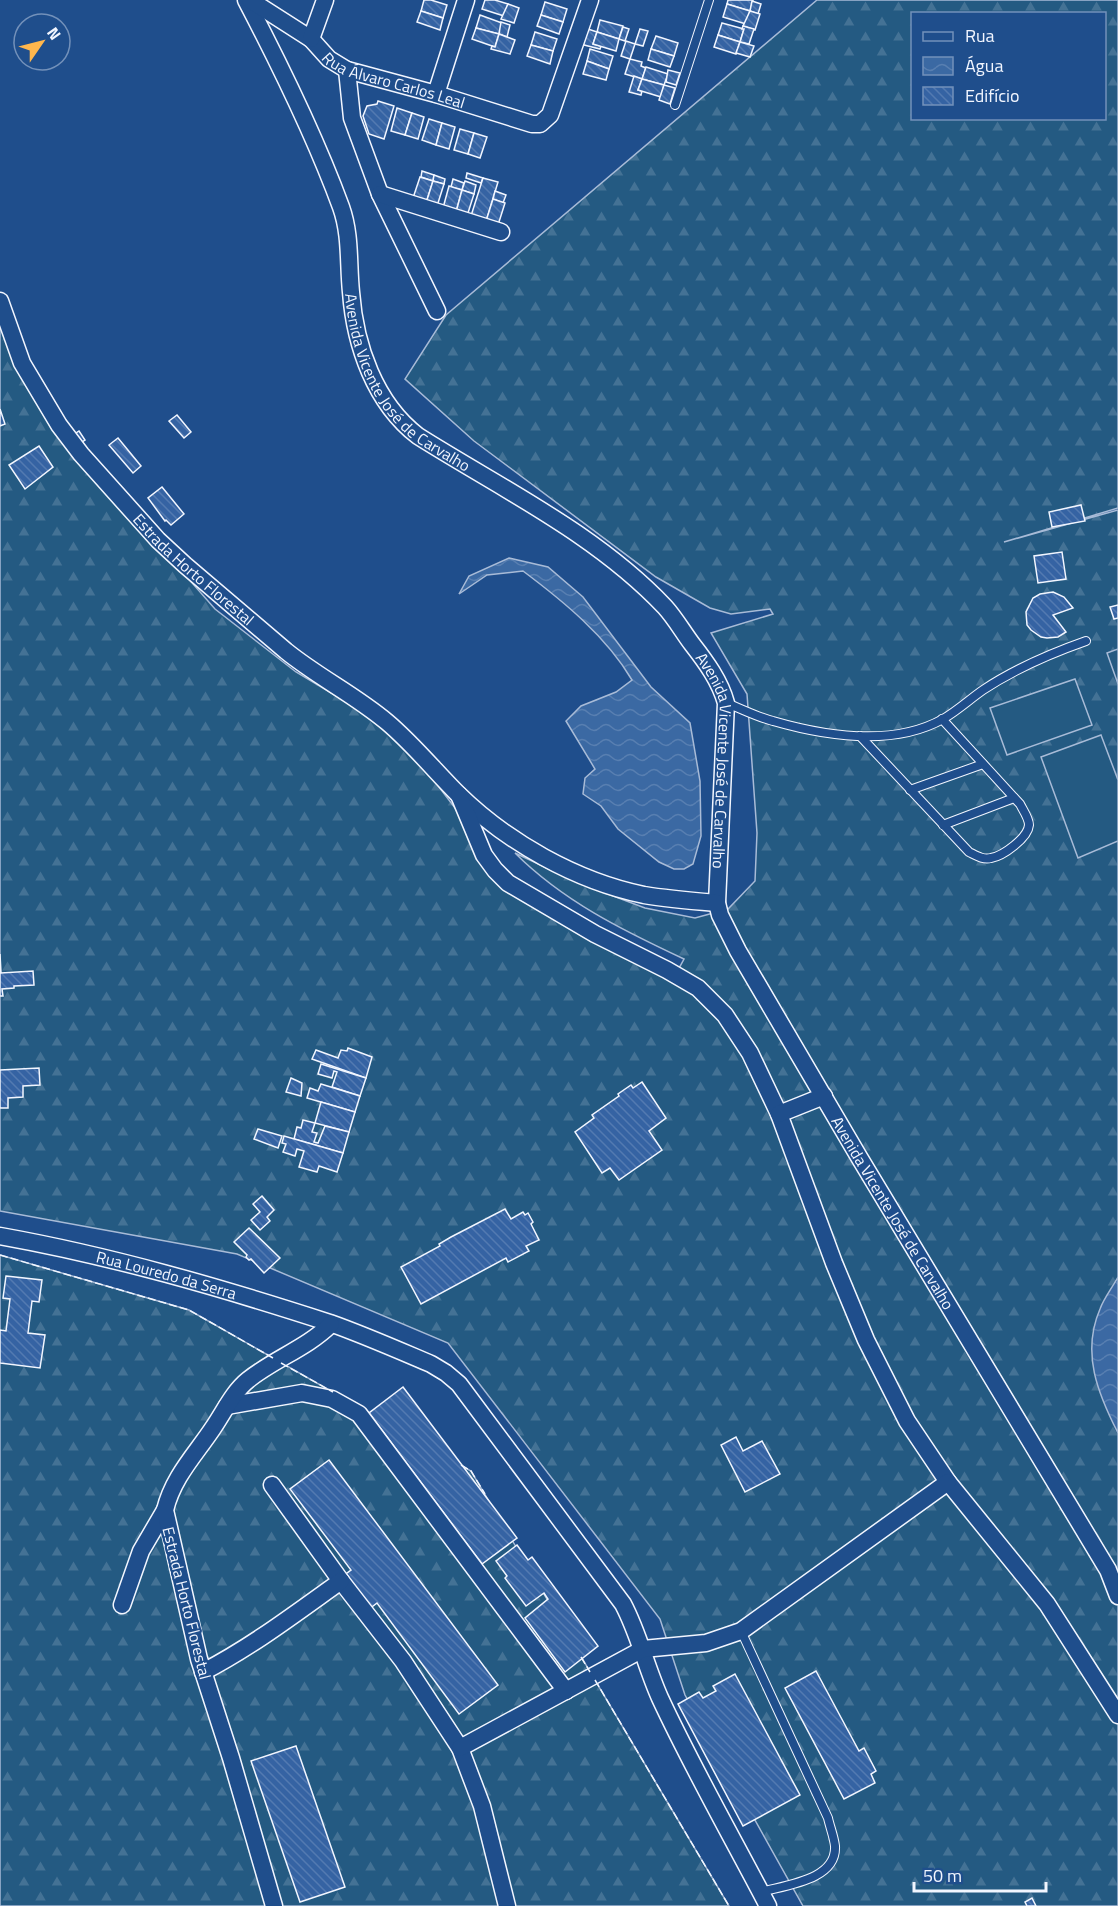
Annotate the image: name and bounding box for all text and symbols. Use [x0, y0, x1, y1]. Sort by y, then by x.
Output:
north arrow [12, 12, 72, 72]
legend [911, 12, 1106, 120]
text: N [41, 22, 67, 45]
text: Rua [965, 22, 995, 49]
street label: Rua Álvaro Carlos Leal [316, 47, 468, 114]
text: Água [965, 52, 1003, 79]
text: Edifício [965, 82, 1019, 109]
street label: Avenida Vicente José de Carvalho [339, 292, 475, 477]
street label: Estrada Horto Florestal [128, 508, 260, 631]
street label: Avenida Vicente José de Carvalho [690, 647, 738, 869]
street label: Avenida Vicente José de Carvalho [826, 1112, 960, 1314]
street label: Rua Louredo da Serra [94, 1244, 239, 1305]
street label: Estrada Horto Florestal [156, 1524, 218, 1682]
scale bar [914, 1855, 1046, 1893]
text: 50 m [923, 1862, 962, 1889]

